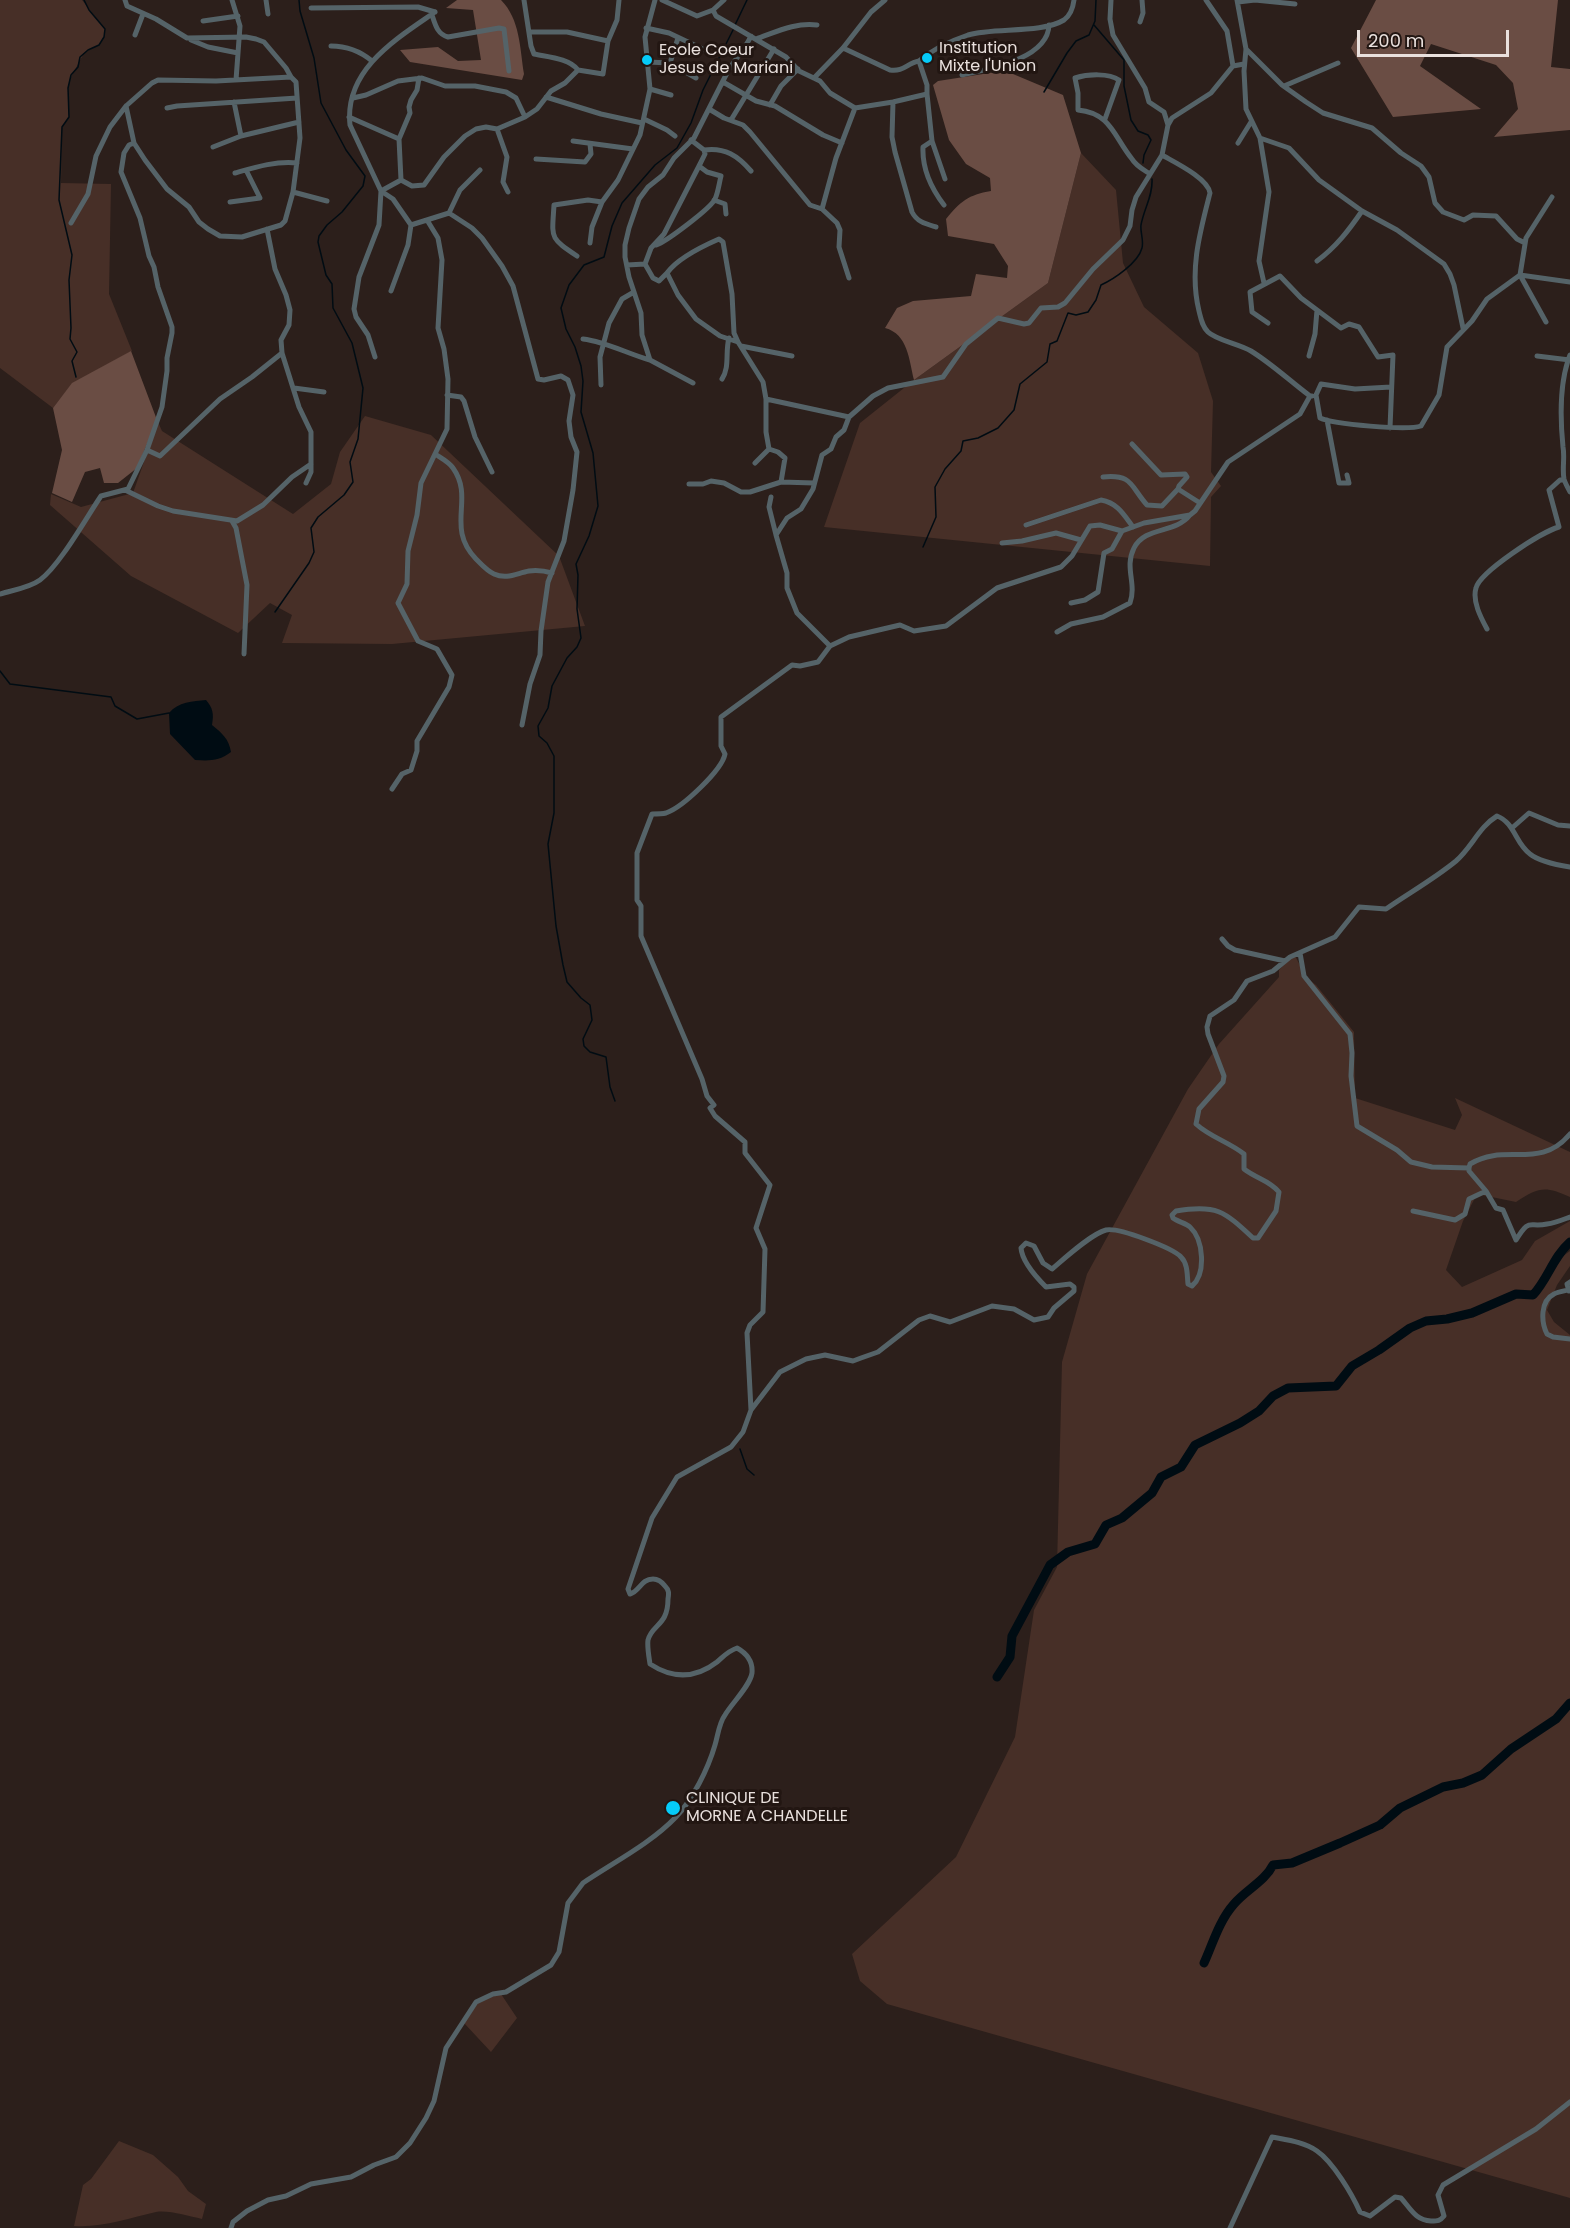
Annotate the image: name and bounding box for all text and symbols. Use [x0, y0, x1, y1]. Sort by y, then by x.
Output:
scale bar [1360, 18, 1512, 56]
text: 200 m [1368, 28, 1424, 53]
place label: Institution Mixte l'Union [939, 39, 1036, 77]
place label: Ecole Coeur Jesus de Mariani [659, 41, 793, 79]
marker: Institution Mixte l'Union [920, 51, 934, 65]
marker: Ecole Coeur Jesus de Mariani [640, 53, 654, 67]
place label: CLINIQUE DE MORNE A CHANDELLE [686, 1789, 848, 1827]
marker: CLINIQUE DE MORNE A CHANDELLE [664, 1799, 682, 1817]

